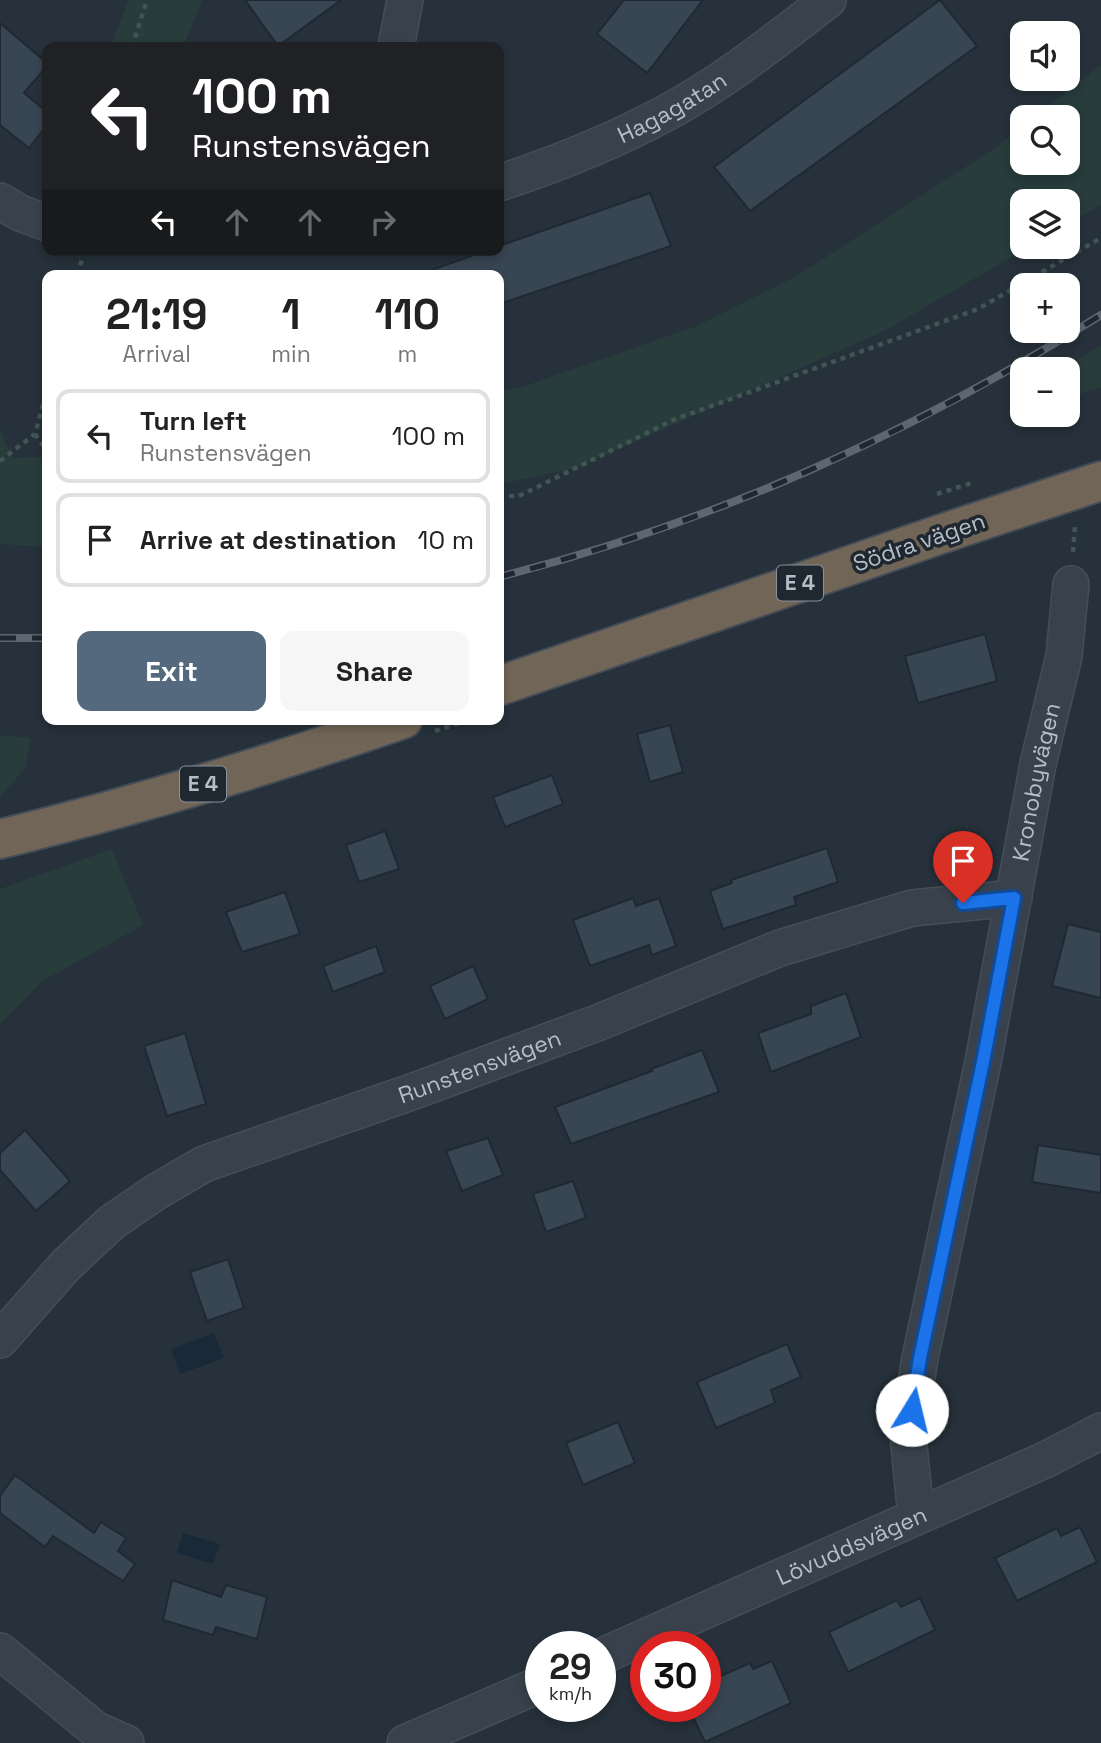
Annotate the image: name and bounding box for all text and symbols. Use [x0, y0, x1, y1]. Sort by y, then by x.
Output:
map controls [1010, 21, 1080, 427]
button: sound [1010, 21, 1080, 91]
text: 100 m [192, 65, 332, 127]
street label: Hagagatan [612, 65, 732, 150]
icon: left [77, 70, 168, 161]
button: search [1010, 105, 1080, 175]
text: Runstensvägen [192, 126, 431, 166]
button: layers [1010, 189, 1080, 259]
icon: left [145, 203, 183, 241]
icon: ahead [218, 203, 256, 241]
icon: ahead [291, 203, 329, 241]
icon: right [364, 203, 402, 241]
button: + [1010, 273, 1080, 343]
text: 21:19 [106, 288, 207, 341]
text: 1 [282, 288, 301, 341]
text: 110 [375, 288, 440, 341]
text: Arrival [122, 339, 191, 369]
text: min [271, 339, 311, 369]
text: m [398, 339, 417, 369]
button: − [1010, 357, 1080, 427]
text: Turn left [140, 404, 247, 438]
icon: left [81, 417, 119, 455]
text: 100 m [392, 419, 465, 453]
text: Runstensvägen [140, 438, 312, 468]
street label: Södra vägen [849, 505, 989, 579]
icon: arrive [81, 521, 119, 559]
text: Arrive at destination [140, 523, 397, 557]
text: 10 m [418, 523, 474, 557]
road number: E 4 [777, 566, 823, 600]
button: Exit [77, 631, 266, 711]
button: Share [280, 631, 469, 711]
street label: Kronobyvägen [1005, 700, 1067, 864]
road number: E 4 [180, 766, 226, 802]
pin [933, 831, 993, 903]
icon: arrive [944, 842, 982, 880]
street label: Runstensvägen [394, 1023, 565, 1110]
position arrow [875, 1373, 949, 1447]
street label: Lövuddsvägen [772, 1499, 931, 1592]
speed limit sign: 30 [630, 1631, 721, 1722]
text: 29 [549, 1645, 592, 1689]
text: km/h [549, 1682, 592, 1705]

